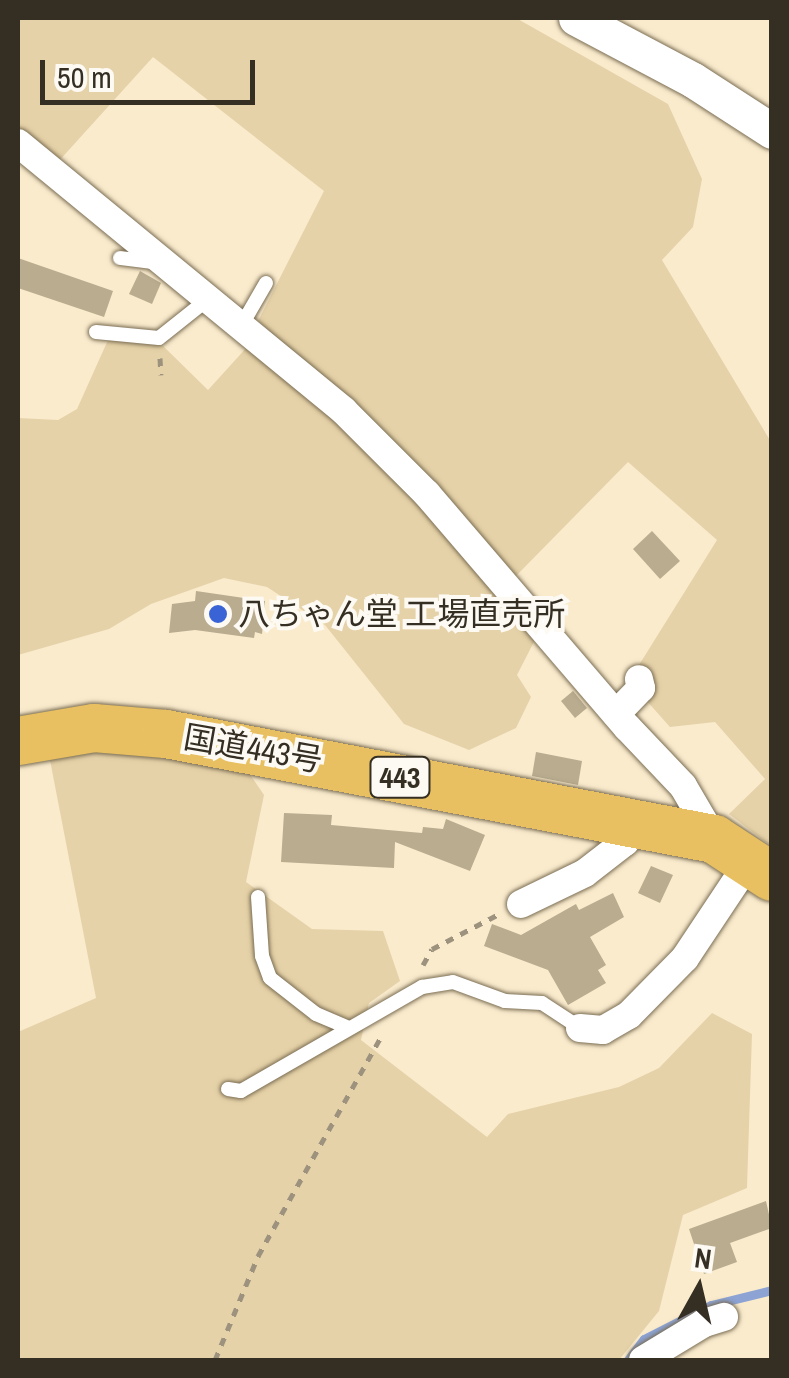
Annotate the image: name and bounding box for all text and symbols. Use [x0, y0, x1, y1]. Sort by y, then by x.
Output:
scale bar [45, 40, 260, 102]
text: 50 m [57, 57, 112, 97]
place label: 八ちゃん堂 工場直売所 [238, 595, 565, 633]
marker: 八ちゃん堂 工場直売所 [207, 603, 229, 625]
street label: 国道443号 [181, 718, 325, 780]
road number: 443 [368, 752, 432, 802]
north arrow [649, 1238, 749, 1338]
text: N [692, 1238, 714, 1278]

